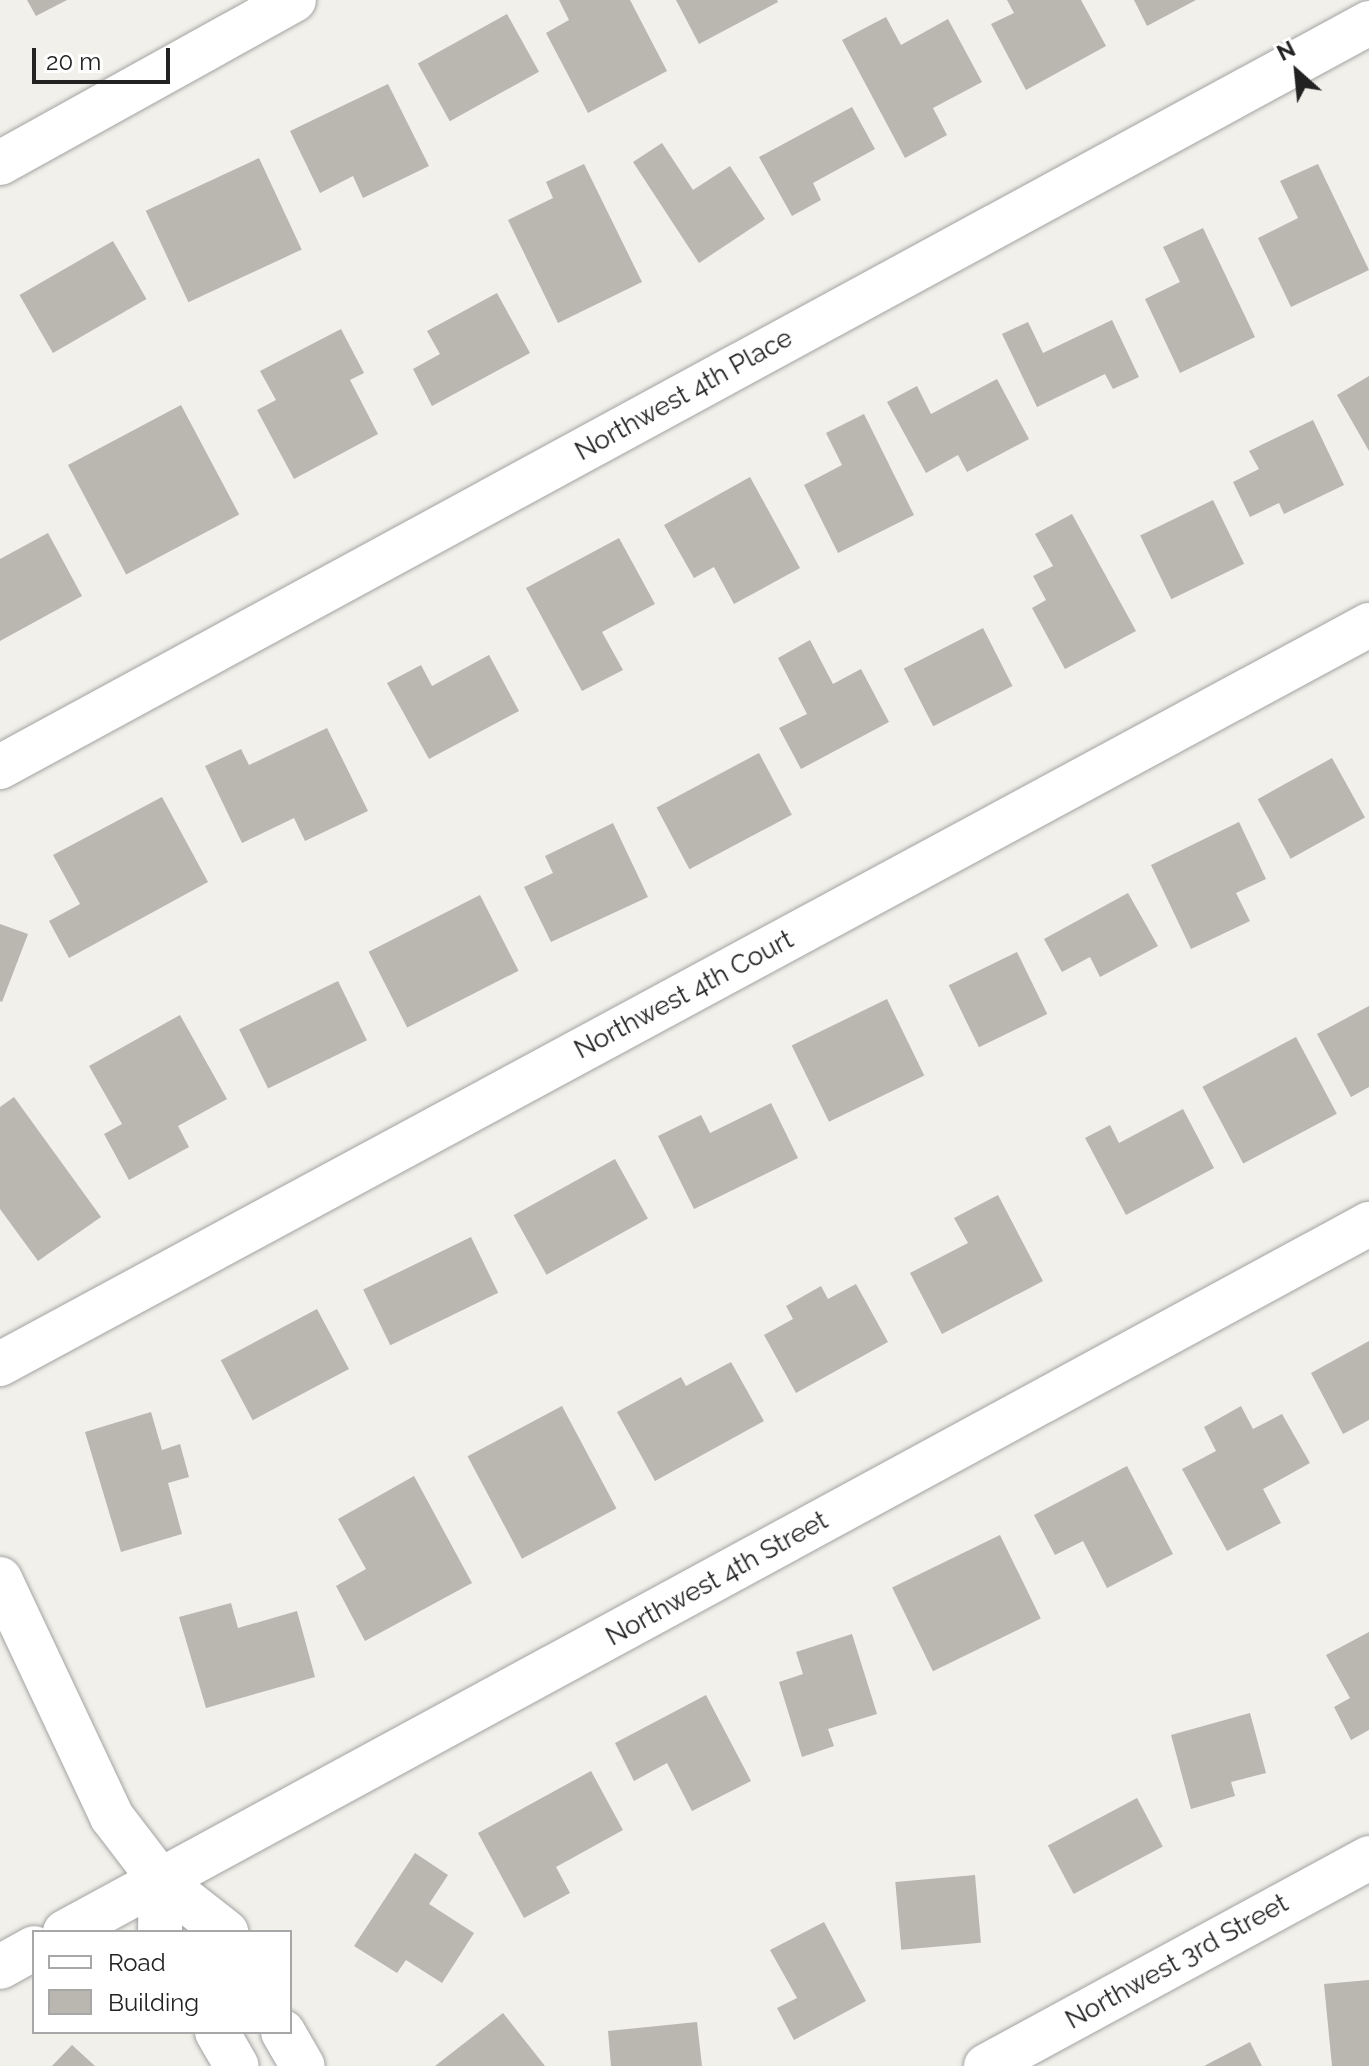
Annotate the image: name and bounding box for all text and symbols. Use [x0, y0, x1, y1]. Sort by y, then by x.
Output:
scale bar [36, 32, 174, 82]
north arrow [1257, 32, 1337, 112]
text: N [1273, 35, 1299, 66]
text: 20 m [46, 47, 101, 76]
street label: Northwest 4th Place [570, 322, 798, 468]
street label: Northwest 4th Court [569, 924, 799, 1066]
street label: Northwest 4th Street [601, 1505, 833, 1653]
street label: Northwest 3rd Street [1060, 1888, 1294, 2036]
legend [32, 1930, 292, 2034]
text: Road [108, 1948, 166, 1977]
text: Building [108, 1988, 199, 2017]

